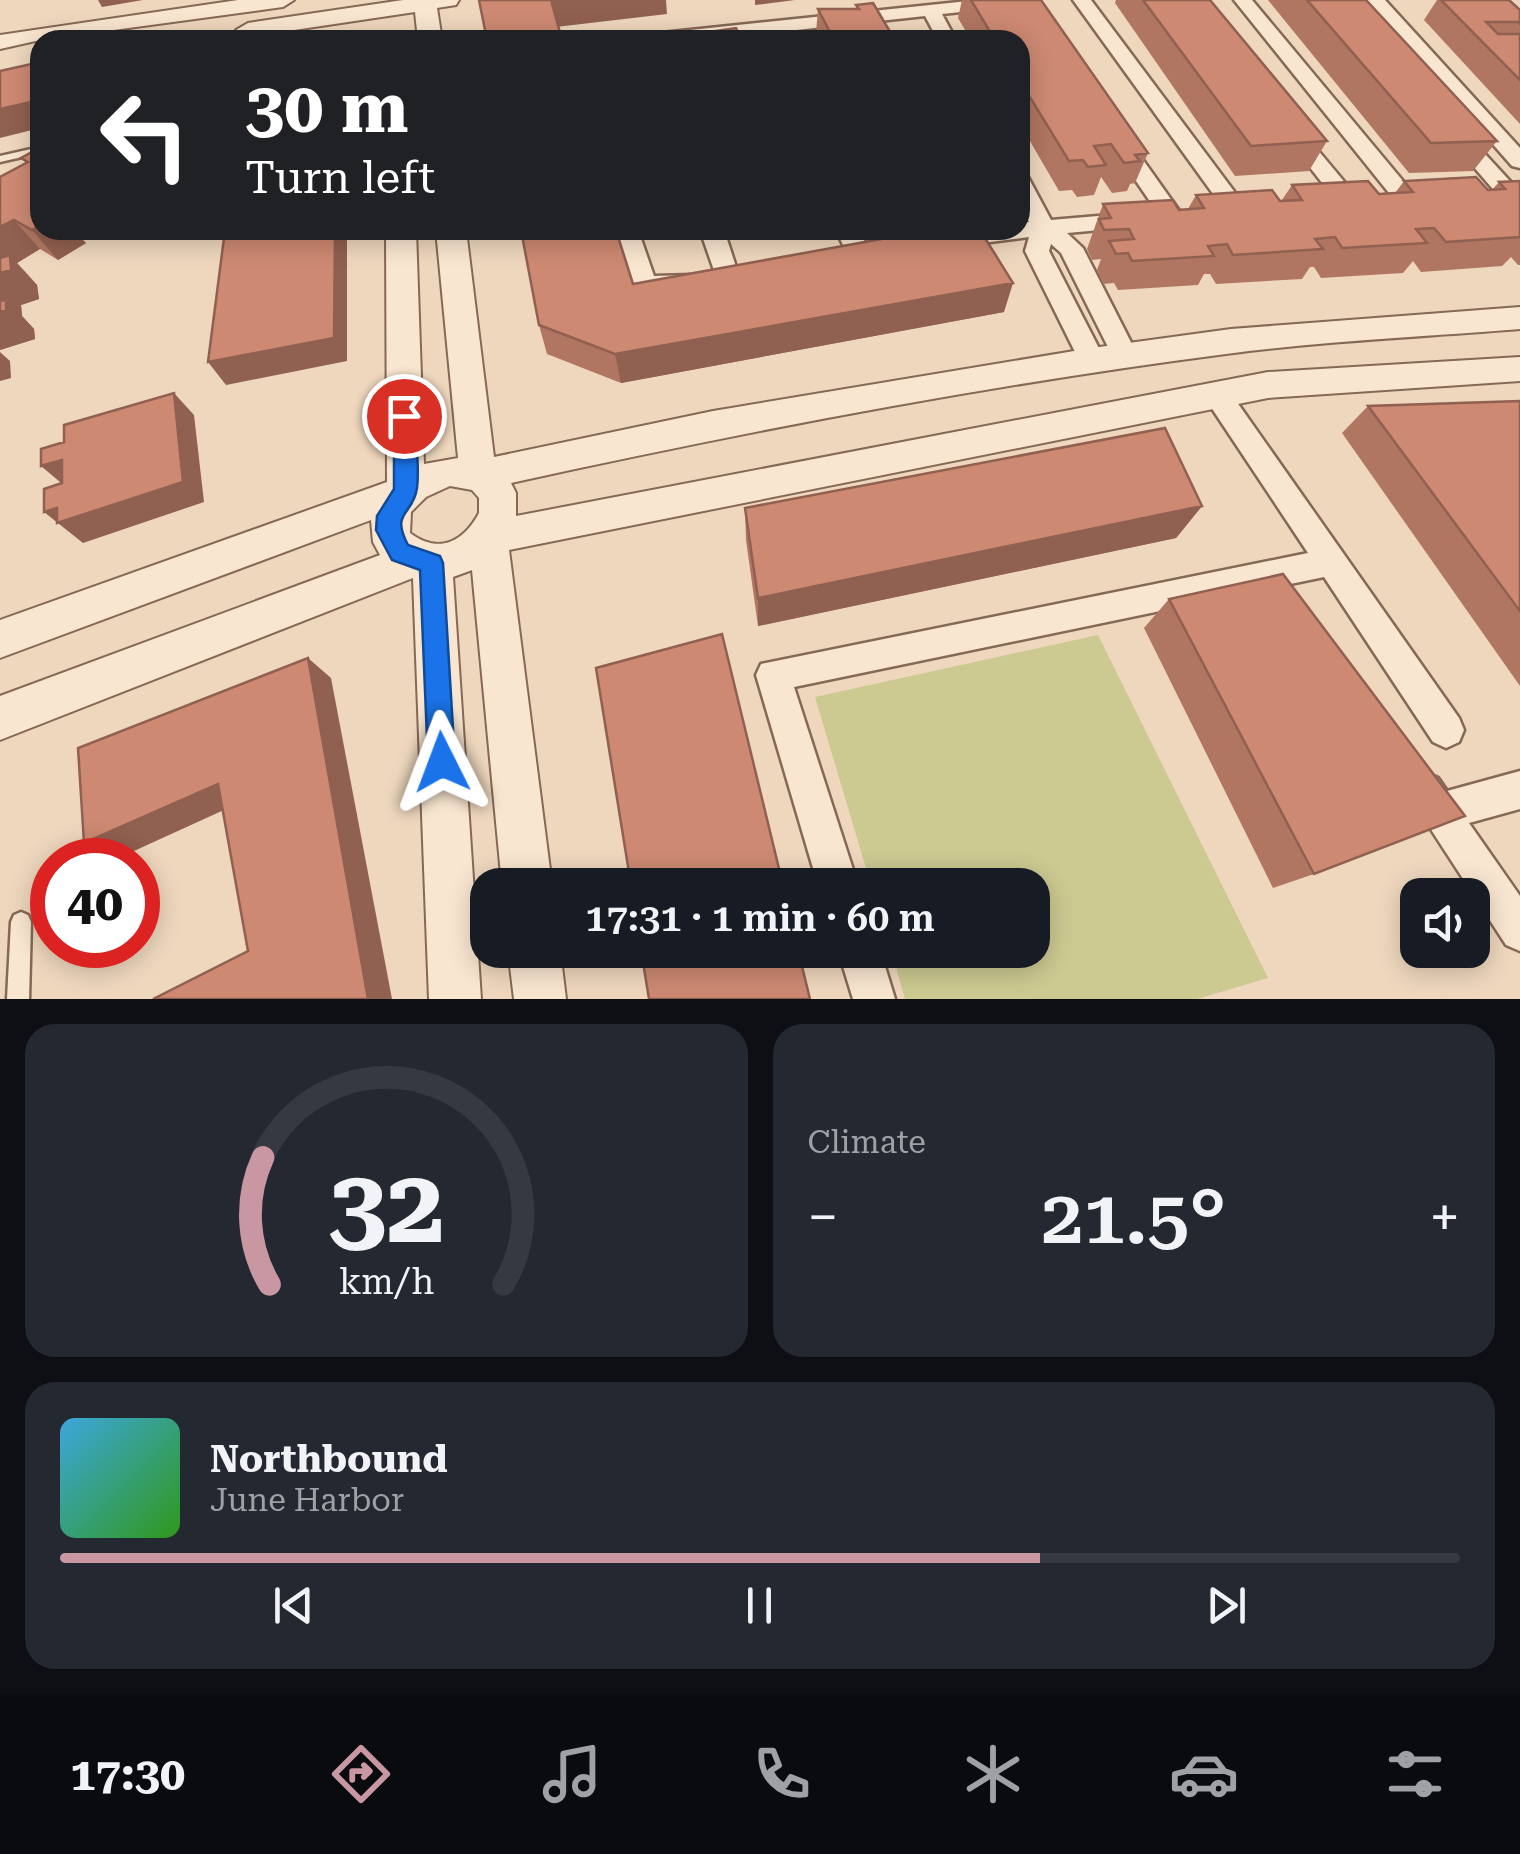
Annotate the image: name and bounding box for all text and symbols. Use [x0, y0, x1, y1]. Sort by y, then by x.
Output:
text: 30 m [245, 67, 409, 149]
icon: left [80, 70, 210, 200]
text: Turn left [245, 151, 435, 204]
pin [362, 374, 447, 459]
icon: arrive [377, 389, 432, 444]
position arrow [390, 710, 494, 814]
speed limit sign: 40 [30, 838, 160, 968]
map controls [1400, 878, 1490, 968]
button: sound [1400, 878, 1490, 968]
text: 17:31 · 1 min · 60 m [585, 896, 935, 940]
text: Climate [808, 1123, 926, 1161]
text: 32 [328, 1146, 444, 1267]
text: 21.5° [1041, 1173, 1226, 1261]
text: − [808, 1185, 838, 1249]
text: + [1429, 1185, 1460, 1249]
text: km/h [338, 1261, 434, 1303]
text: Northbound [210, 1437, 448, 1481]
text: June Harbor [210, 1481, 404, 1519]
icon: previous [266, 1578, 321, 1633]
icon: pause [732, 1578, 787, 1633]
icon: next [1199, 1578, 1254, 1633]
icon: directions [326, 1739, 396, 1809]
icon: music [537, 1739, 607, 1809]
icon: phone [747, 1739, 817, 1809]
icon: climate [958, 1739, 1028, 1809]
icon: car [1169, 1739, 1239, 1809]
icon: filters [1380, 1739, 1450, 1809]
text: 17:30 [70, 1748, 185, 1801]

